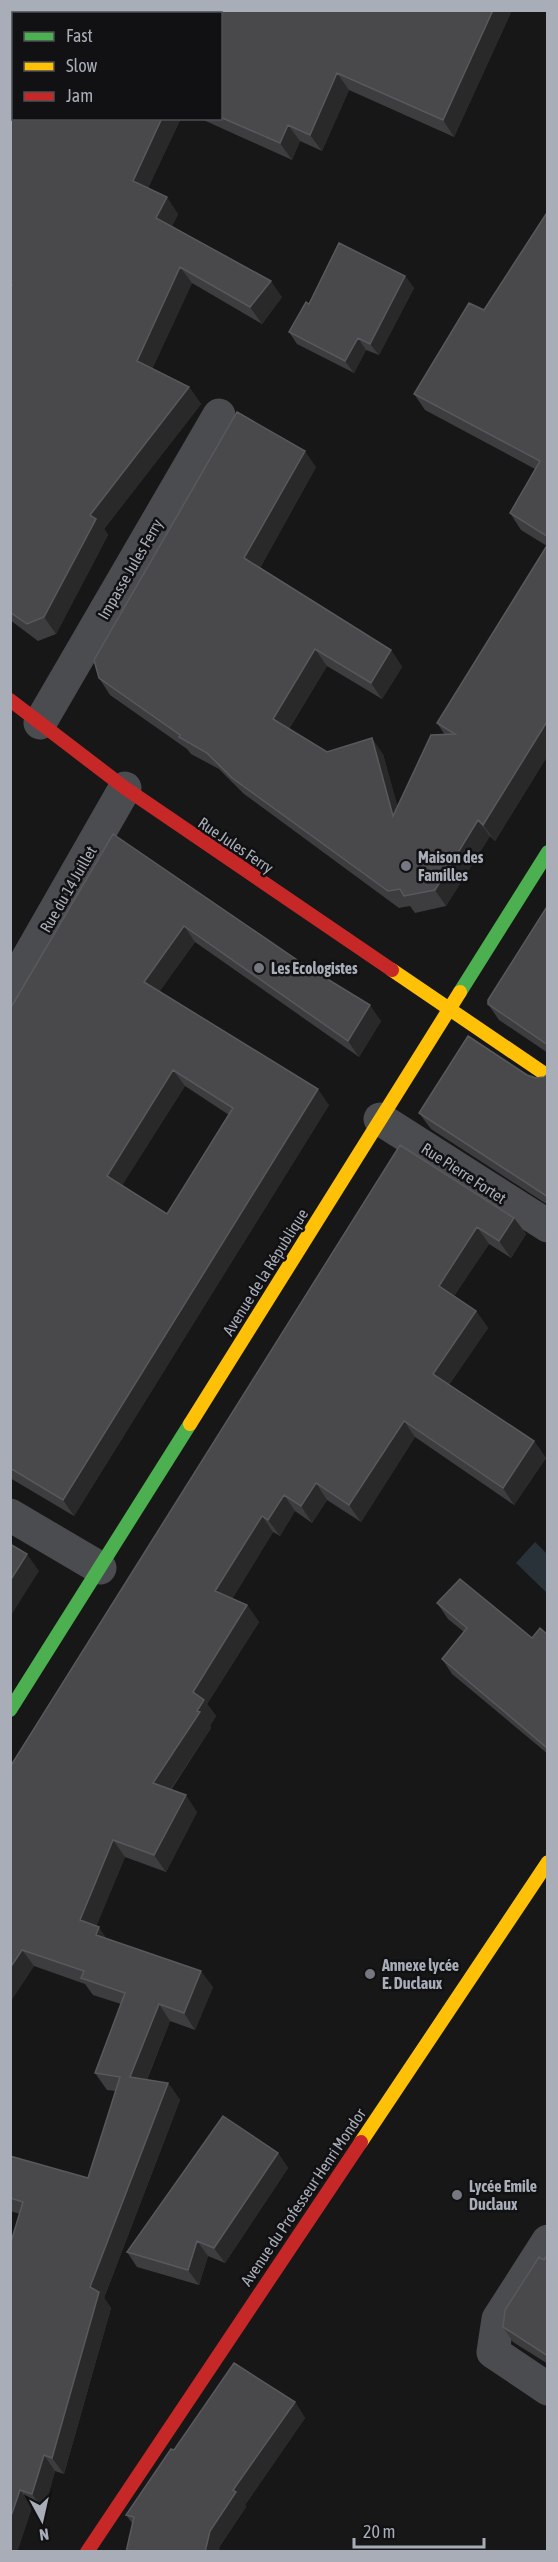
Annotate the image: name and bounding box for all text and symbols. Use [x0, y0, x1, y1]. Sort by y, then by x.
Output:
legend [12, 12, 222, 120]
text: Fast [66, 25, 93, 46]
text: Slow [66, 55, 97, 76]
text: Jam [66, 85, 93, 106]
street label: Impasse Jules Ferry [94, 515, 167, 623]
street label: Rue Jules Ferry [194, 813, 277, 878]
street label: Rue du 14 Juillet [36, 842, 100, 935]
place label: Maison des Familles [418, 848, 484, 884]
marker: Maison des Familles [399, 859, 413, 873]
place label: Les Ecologistes [271, 959, 358, 977]
marker: Les Ecologistes [252, 961, 266, 975]
street label: Rue Pierre Fortet [418, 1139, 510, 1207]
street label: Avenue de la République [219, 1205, 312, 1339]
place label: Annexe lycée E. Duclaux [381, 1956, 459, 1992]
marker: Annexe lycée E. Duclaux [363, 1967, 377, 1981]
street label: Avenue du Professeur Henri Mondor [237, 2105, 369, 2289]
place label: Lycée Emile Duclaux [469, 2177, 537, 2213]
marker: Lycée Emile Duclaux [450, 2188, 464, 2202]
north arrow [12, 2490, 72, 2550]
scale bar [354, 2511, 484, 2549]
text: 20 m [363, 2521, 395, 2542]
text: N [38, 2525, 50, 2544]

